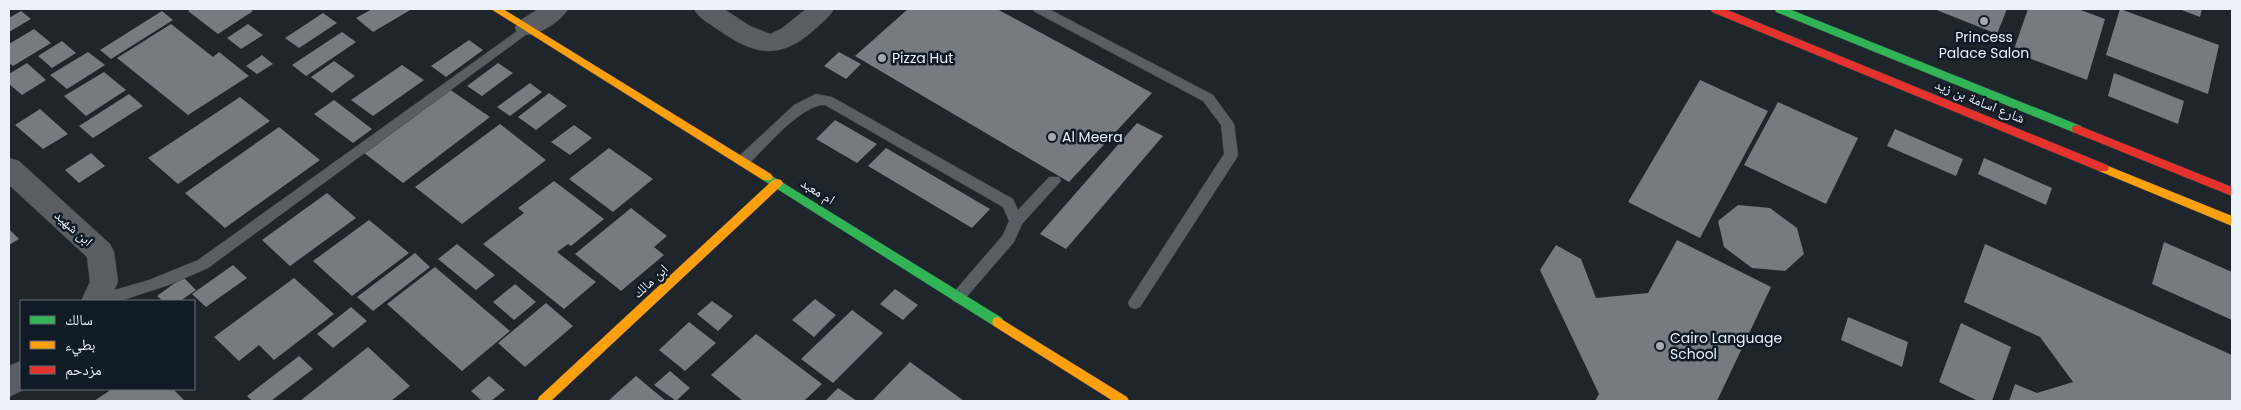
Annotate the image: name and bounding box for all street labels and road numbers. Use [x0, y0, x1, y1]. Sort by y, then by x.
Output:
street label: شارع اسامة بن زيد [1932, 74, 2028, 128]
street label: ام معبد [797, 173, 839, 209]
street label: ابن شهيد [50, 205, 98, 251]
street label: ابن مالك [628, 259, 672, 303]

